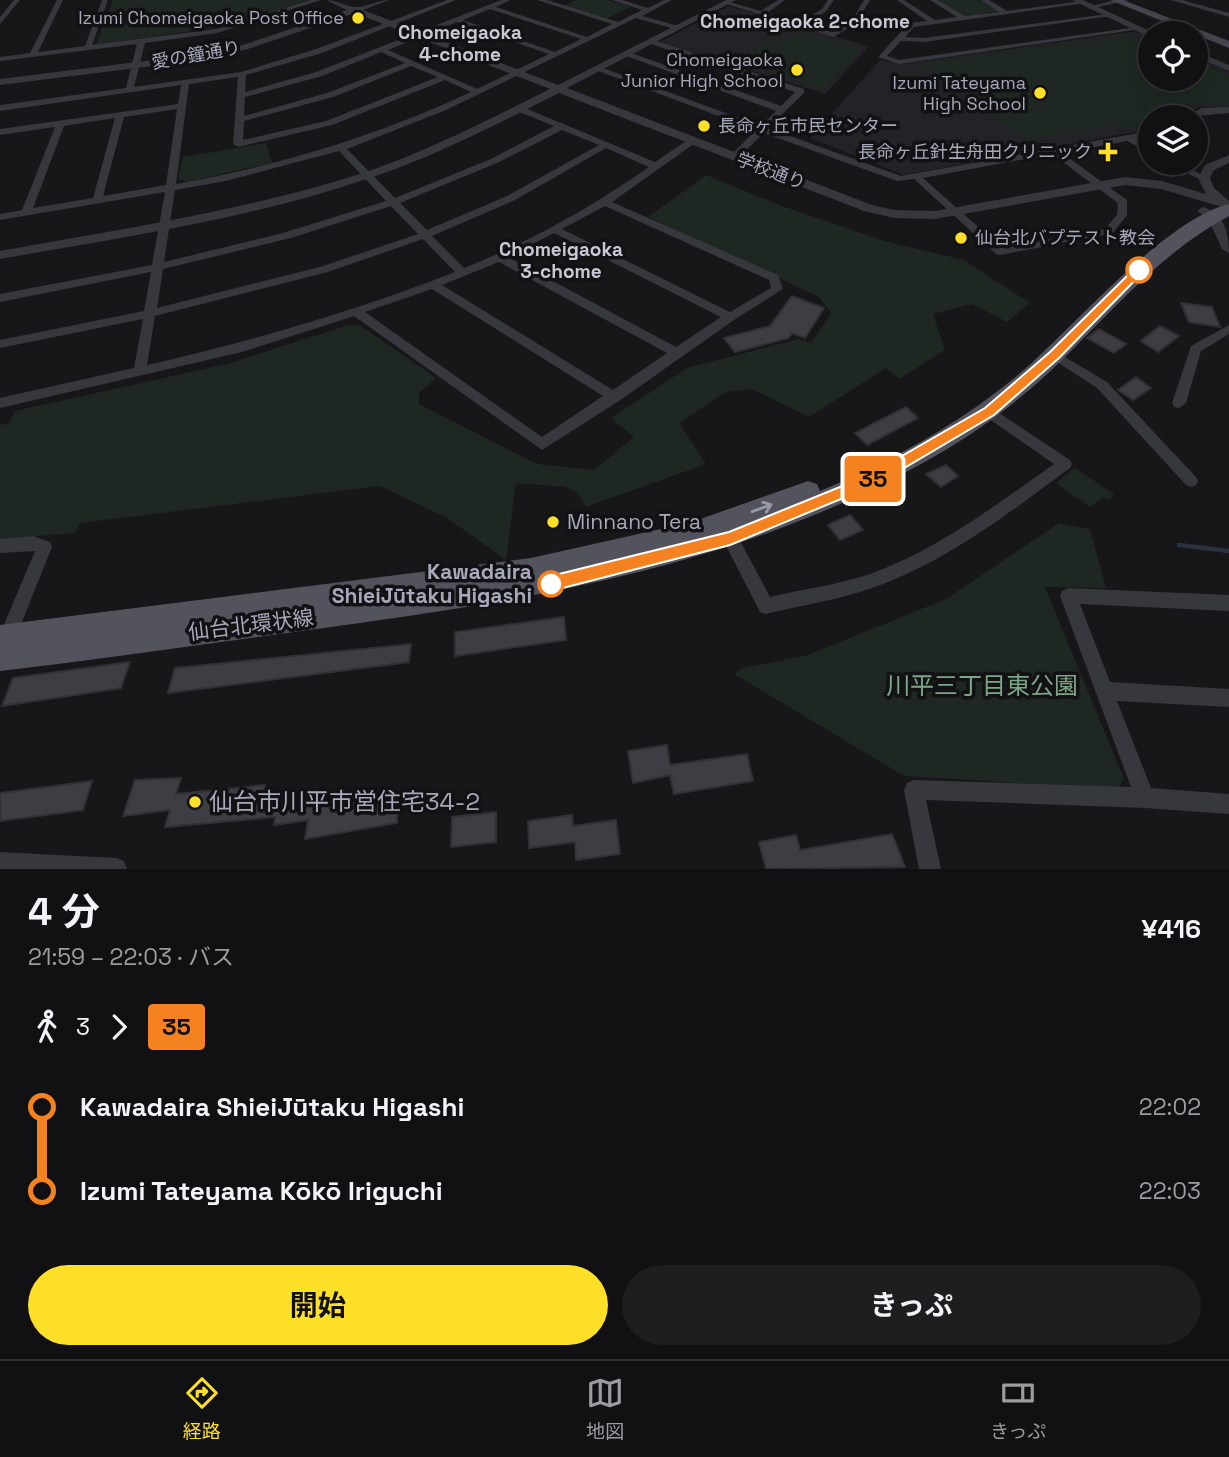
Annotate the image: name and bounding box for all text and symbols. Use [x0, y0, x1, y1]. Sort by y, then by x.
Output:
place label: Izumi Chomeigaoka Post Office [78, 6, 344, 29]
district label: Chomeigaoka 2-chome [700, 9, 910, 34]
marker: Izumi Chomeigaoka Post Office [350, 10, 366, 26]
district label: Chomeigaoka 4-chome [398, 20, 522, 67]
map controls [1138, 21, 1208, 175]
button: locate [1138, 21, 1208, 91]
street label: 愛の鐘通り [150, 35, 242, 74]
place label: Chomeigaoka Junior High School [621, 48, 783, 92]
marker: Chomeigaoka Junior High School [789, 62, 805, 78]
place label: Izumi Tateyama High School [893, 71, 1026, 115]
marker: Izumi Tateyama High School [1032, 85, 1048, 101]
button: layers [1138, 105, 1208, 175]
place label: 長命ヶ丘市民センター [718, 114, 898, 137]
marker: 長命ヶ丘市民センター [696, 118, 712, 134]
place label: 長命ヶ丘針生舟田クリニック [858, 140, 1092, 163]
marker: 長命ヶ丘針生舟田クリニック [1098, 142, 1118, 162]
street label: 学校通り [733, 147, 809, 194]
place label: 仙台北バプテスト教会 [975, 226, 1155, 249]
marker: 仙台北バプテスト教会 [953, 230, 969, 246]
district label: Chomeigaoka 3-chome [499, 237, 623, 284]
unlabelled marker [1126, 257, 1152, 283]
line badge: 35 [842, 456, 904, 502]
text: 35 [859, 463, 888, 494]
one-way arrow [751, 501, 773, 513]
place label: Minnano Tera [567, 508, 701, 535]
marker: Minnano Tera [545, 514, 561, 530]
place label: Kawadaira ShieiJūtaku Higashi [332, 558, 532, 609]
marker: Kawadaira ShieiJūtaku Higashi [538, 571, 564, 597]
street label: 仙台北環状線 [187, 603, 315, 646]
park label: 川平三丁目東公園 [886, 670, 1078, 701]
place label: 仙台市川平市営住宅34-2 [209, 786, 480, 817]
marker: 仙台市川平市営住宅34-2 [187, 794, 203, 810]
text: 4 分 [28, 888, 100, 936]
text: ¥416 [1142, 912, 1201, 946]
text: 21:59 – 22:03 · バス [28, 942, 234, 972]
icon: walk [28, 1008, 66, 1046]
icon: forward [100, 1008, 138, 1046]
text: 35 [162, 1011, 191, 1042]
text: 3 [76, 1012, 90, 1042]
text: Kawadaira ShieiJūtaku Higashi [80, 1090, 464, 1124]
text: 22:02 [1139, 1092, 1201, 1122]
text: Izumi Tateyama Kōkō Iriguchi [80, 1174, 443, 1208]
text: 22:03 [1139, 1176, 1201, 1206]
button: 開始 [28, 1265, 608, 1345]
button: きっぷ [622, 1265, 1201, 1345]
tab: 経路 [183, 1374, 221, 1444]
tab: 地図 [586, 1374, 624, 1444]
tab: きっぷ [990, 1374, 1046, 1444]

